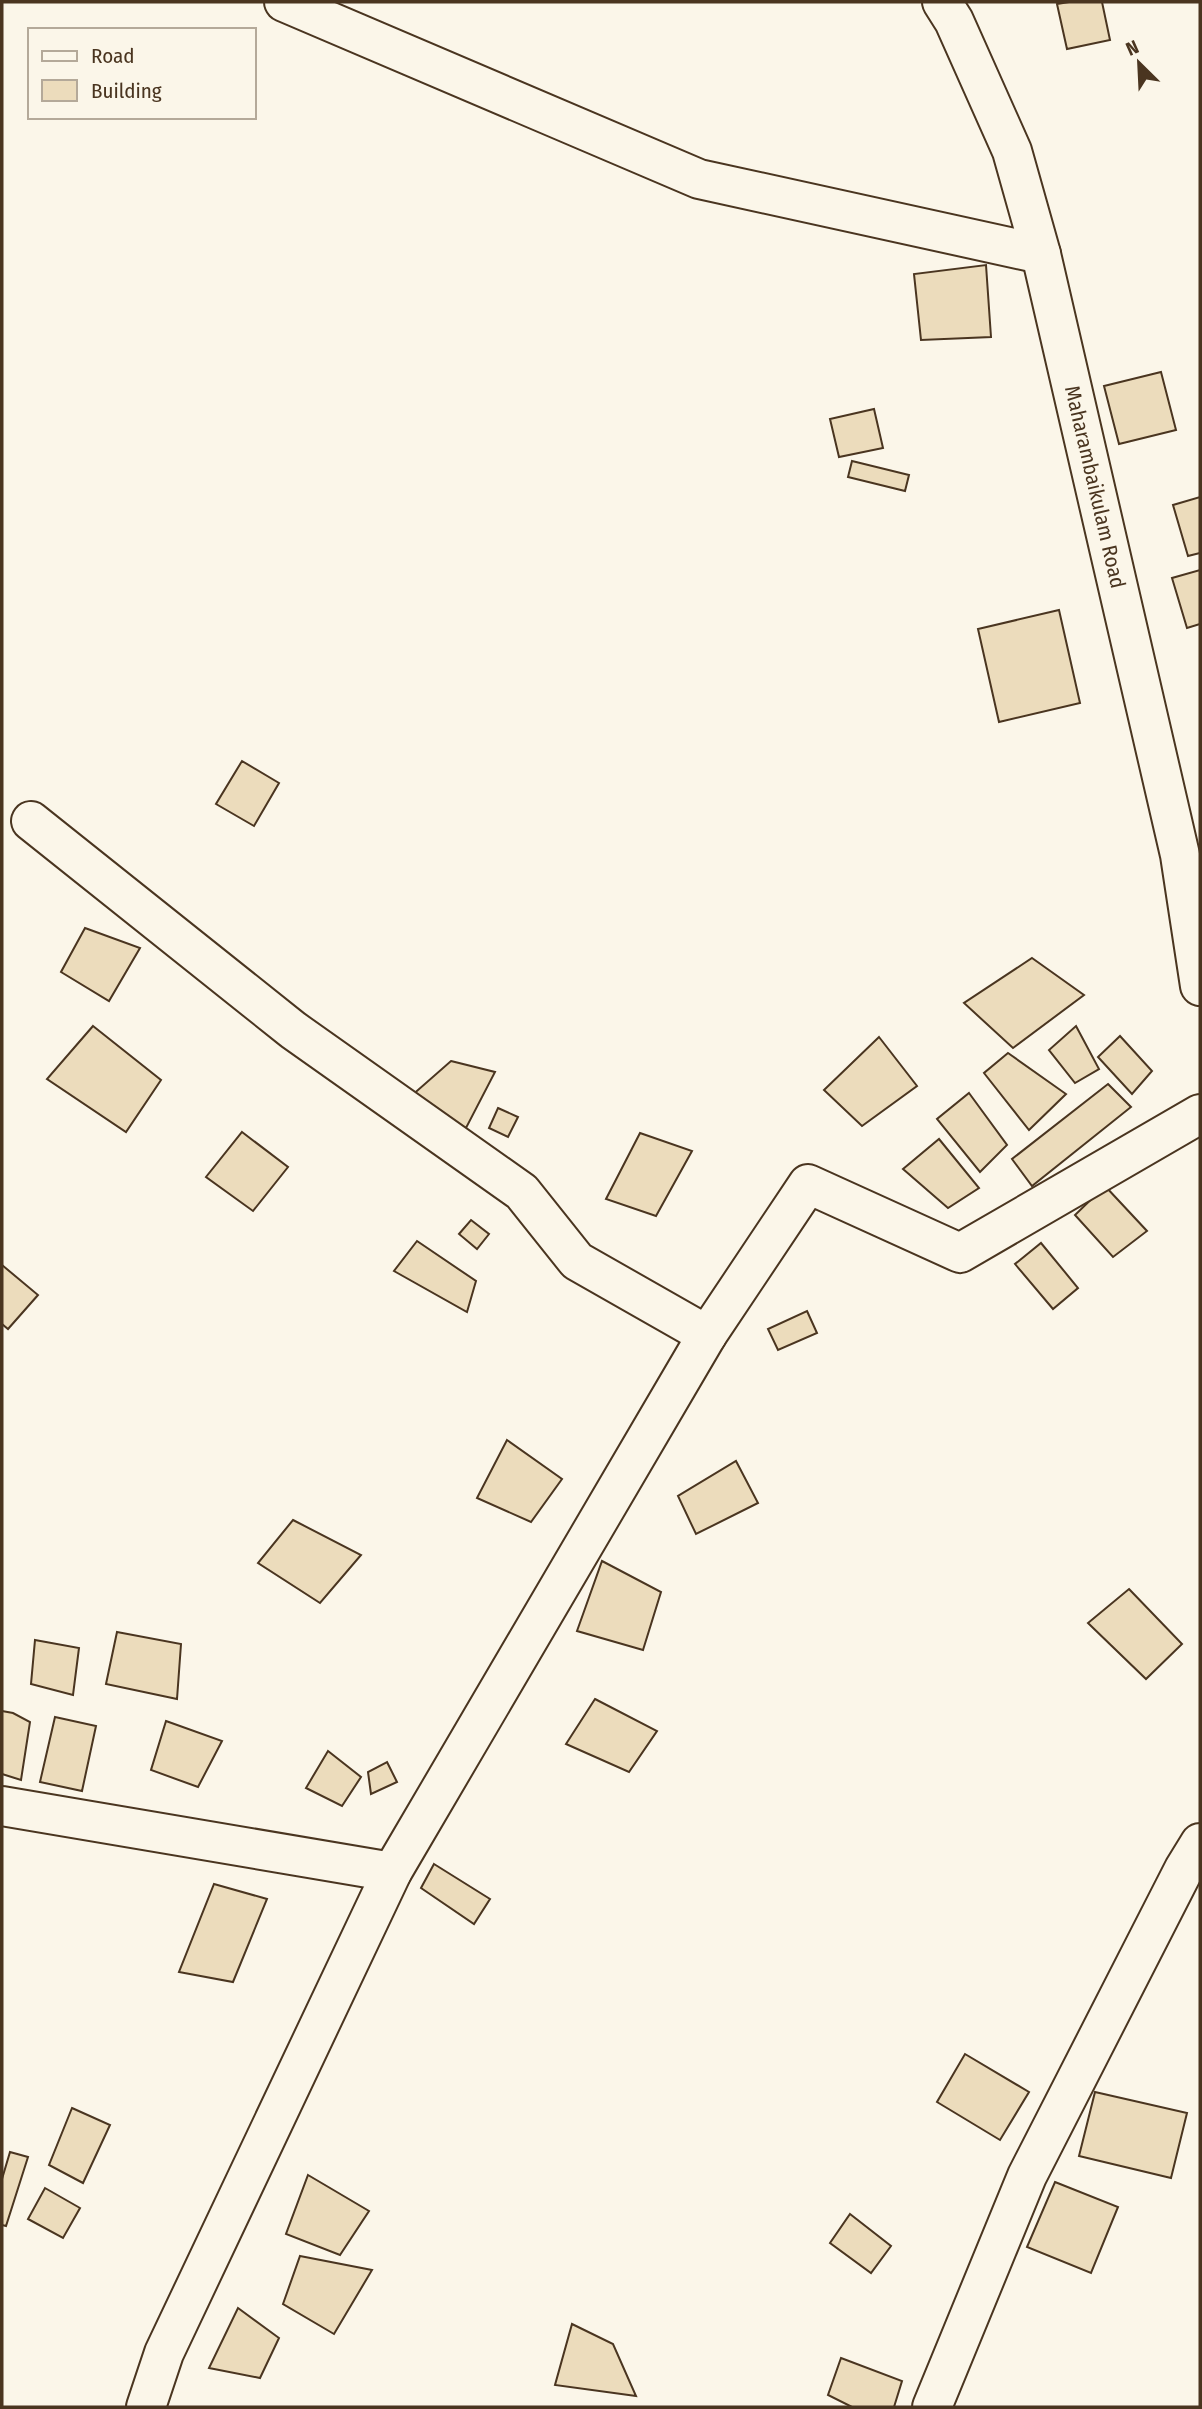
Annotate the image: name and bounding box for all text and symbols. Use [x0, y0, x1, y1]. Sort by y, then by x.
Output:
legend [28, 28, 256, 119]
north arrow [1104, 28, 1174, 98]
text: N [1122, 35, 1142, 61]
text: Road [91, 43, 135, 69]
text: Building [91, 78, 162, 104]
street label: Maharambaikulam Road [1059, 383, 1131, 591]

